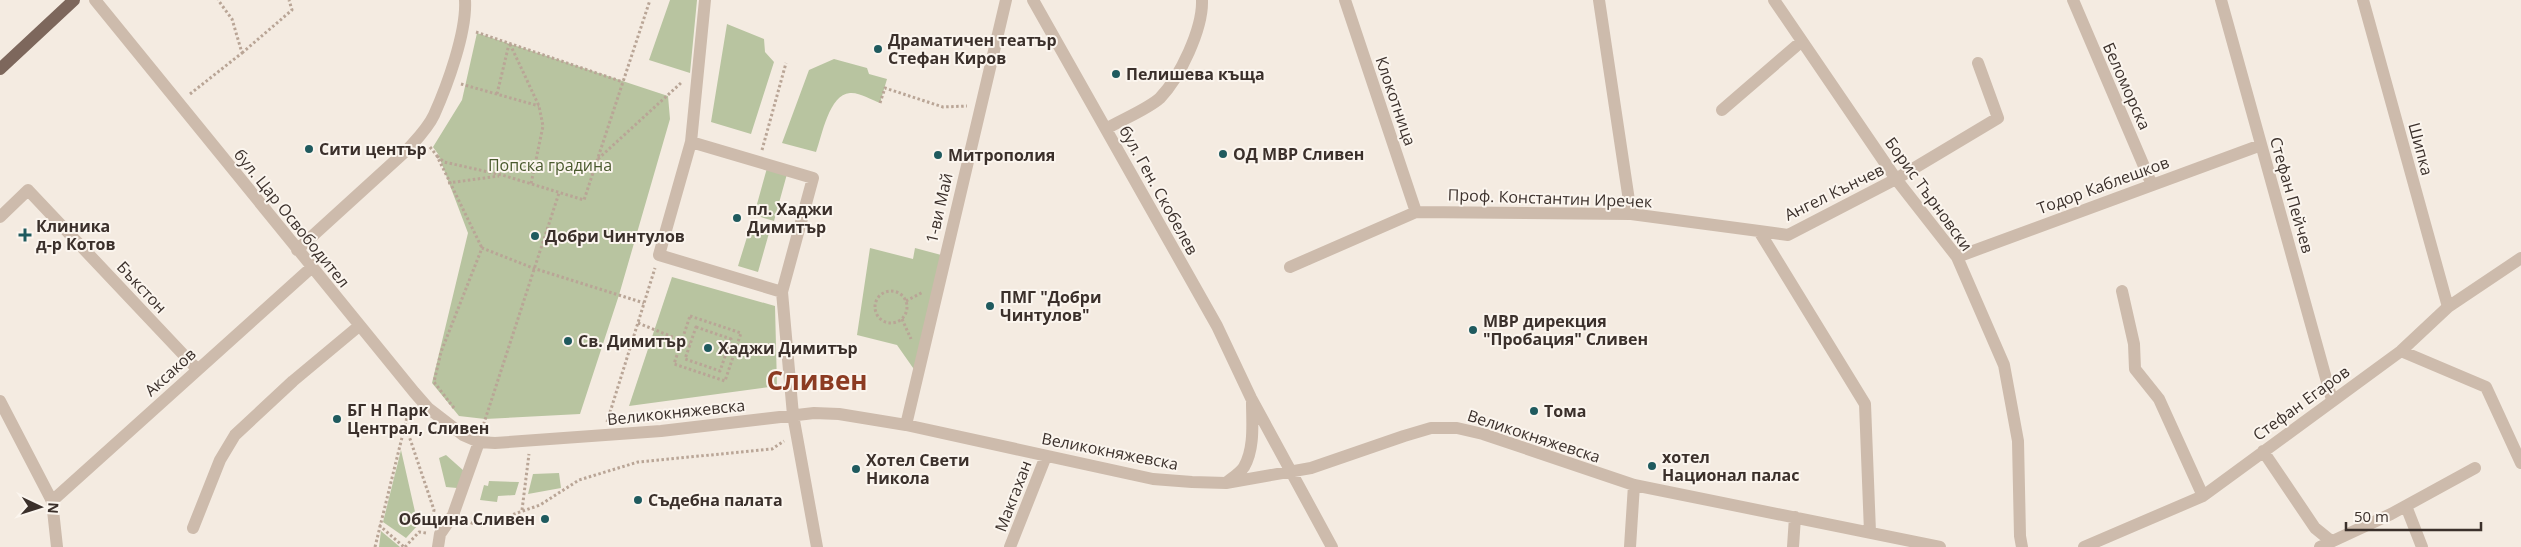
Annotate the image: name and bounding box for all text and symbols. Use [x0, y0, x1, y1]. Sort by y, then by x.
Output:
place label: Драматичен театър Стефан Киров [888, 29, 1057, 69]
street label: Беломорска [2098, 39, 2156, 133]
marker: Драматичен театър Стефан Киров [872, 43, 884, 55]
street label: Клокотница [1370, 53, 1422, 149]
place label: Пелишева къща [1126, 63, 1265, 85]
marker: Пелишева къща [1110, 68, 1122, 80]
street label: Шипка [2403, 120, 2439, 178]
street label: бул. Ген. Скобелев [1114, 121, 1204, 259]
street label: Борис Търновски [1880, 133, 1978, 255]
street label: Стефан Пейчев [2265, 134, 2319, 256]
place label: Сити център [319, 138, 427, 160]
marker: Сити център [303, 143, 315, 155]
place label: ОД МВР Сливен [1233, 143, 1364, 165]
street label: бул. Цар Освободител [229, 144, 355, 292]
place label: Митрополия [948, 144, 1055, 166]
marker: ОД МВР Сливен [1217, 148, 1229, 160]
marker: Митрополия [932, 149, 944, 161]
street label: Тодор Каблешков [2034, 151, 2172, 219]
park label: Попска градина [488, 154, 612, 176]
street label: Ангел Кънчев [1781, 158, 1887, 226]
street label: 1-ви Май [920, 171, 958, 245]
street label: Проф. Константин Иречек [1447, 183, 1653, 213]
place label: пл. Хаджи Димитър [747, 198, 833, 238]
marker: пл. Хаджи Димитър [731, 212, 743, 224]
place label: Клиника д-р Котов [36, 215, 116, 255]
place label: Добри Чинтулов [545, 225, 685, 247]
marker: Клиника д-р Котов [18, 228, 32, 242]
marker: Добри Чинтулов [529, 230, 541, 242]
street label: Бъкстон [112, 256, 172, 318]
place label: ПМГ "Добри Чинтулов" [1000, 286, 1101, 326]
marker: ПМГ "Добри Чинтулов" [984, 300, 996, 312]
place label: МВР дирекция "Пробация" Сливен [1483, 310, 1648, 350]
marker: МВР дирекция "Пробация" Сливен [1467, 324, 1479, 336]
place label: Св. Димитър [578, 330, 686, 352]
marker: Св. Димитър [562, 335, 574, 347]
place label: Хаджи Димитър [718, 337, 858, 359]
marker: Хаджи Димитър [702, 342, 714, 354]
street label: Аксаков [140, 343, 200, 401]
street label: Стефан Егаров [2248, 360, 2354, 446]
district label: Сливен [767, 362, 868, 398]
street label: Великокняжевска [606, 394, 746, 430]
place label: БГ H Парк Централ, Сливен [347, 399, 489, 439]
place label: Тома [1544, 400, 1586, 422]
street label: Великокняжевска [1465, 404, 1603, 468]
marker: Тома [1528, 405, 1540, 417]
marker: БГ H Парк Централ, Сливен [331, 413, 343, 425]
street label: Великокняжевска [1040, 427, 1180, 475]
place label: хотел Национал палас [1662, 446, 1799, 486]
place label: Хотел Свети Никола [866, 449, 969, 489]
street label: Макгахан [989, 457, 1037, 535]
marker: хотел Национал палас [1646, 460, 1658, 472]
marker: Хотел Свети Никола [850, 463, 862, 475]
north arrow [15, 482, 65, 532]
place label: Съдебна палата [648, 489, 783, 511]
marker: Съдебна палата [632, 494, 644, 506]
scale bar [2346, 500, 2481, 532]
text: N [44, 502, 63, 514]
text: 50 m [2354, 506, 2389, 526]
place label: Община Сливен [398, 508, 535, 530]
marker: Община Сливен [539, 513, 551, 525]

